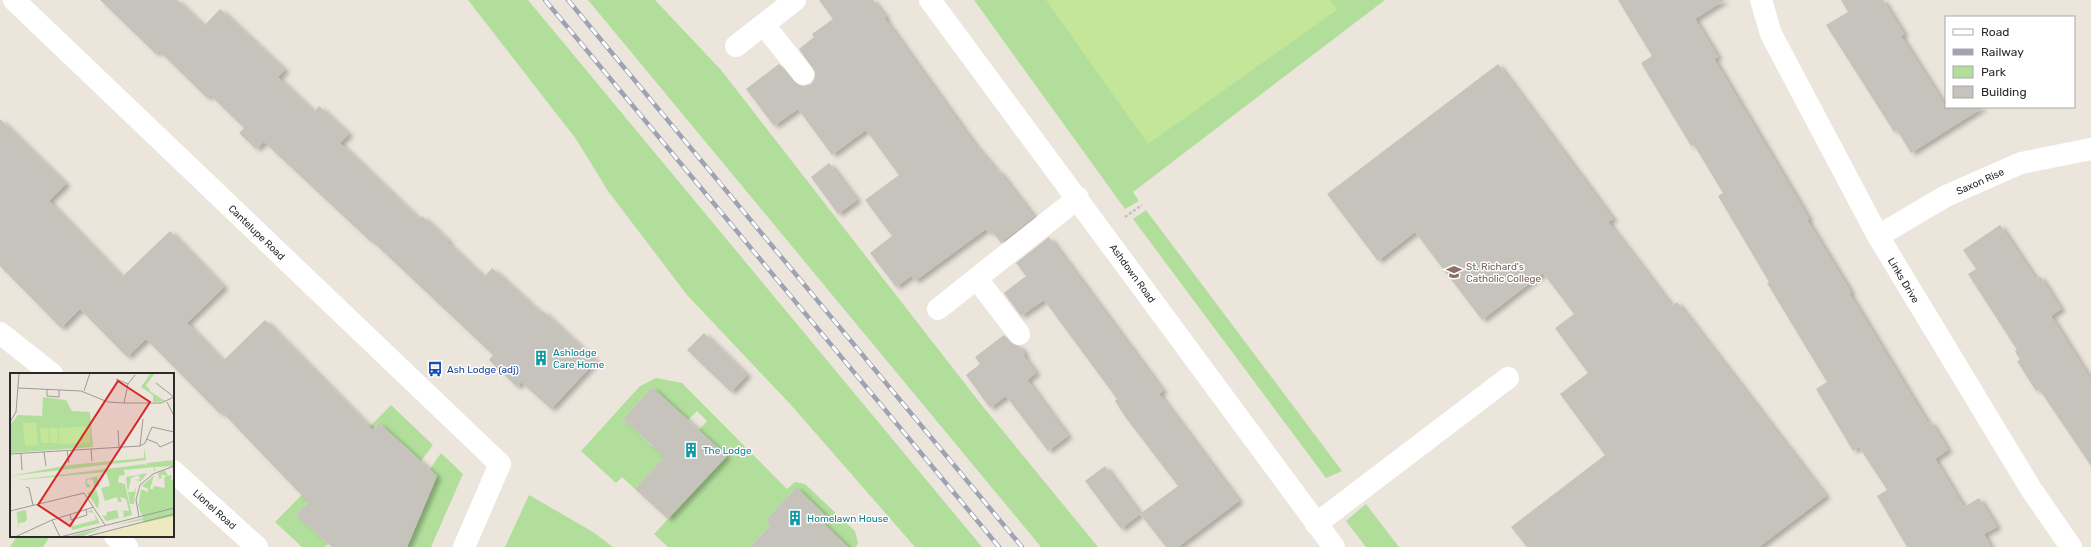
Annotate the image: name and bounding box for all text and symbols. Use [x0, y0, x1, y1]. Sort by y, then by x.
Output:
legend [1945, 16, 2075, 108]
text: Road [1981, 25, 2009, 39]
text: Railway [1981, 45, 2024, 59]
text: Park [1981, 65, 2007, 79]
text: Building [1981, 85, 2027, 99]
street label: Saxon Rise [1955, 166, 2006, 198]
street label: Cantelupe Road [226, 203, 287, 263]
street label: Ashdown Road [1107, 242, 1158, 305]
street label: Links Drive [1885, 256, 1922, 306]
place label: St. Richard's Catholic College [1466, 261, 1542, 285]
school or university icon: St. Richard's Catholic College [1445, 263, 1463, 281]
place label: Ashlodge Care Home [553, 347, 605, 371]
building icon: Ashlodge Care Home [532, 349, 550, 367]
bus stop icon: Ash Lodge (adj) [426, 360, 444, 378]
place label: Ash Lodge (adj) [447, 364, 519, 376]
inset map [10, 373, 174, 537]
building icon: The Lodge [682, 441, 700, 459]
place label: The Lodge [703, 445, 752, 457]
street label: Lionel Road [190, 487, 238, 532]
building icon: Homelawn House [786, 509, 804, 527]
place label: Homelawn House [807, 513, 889, 525]

